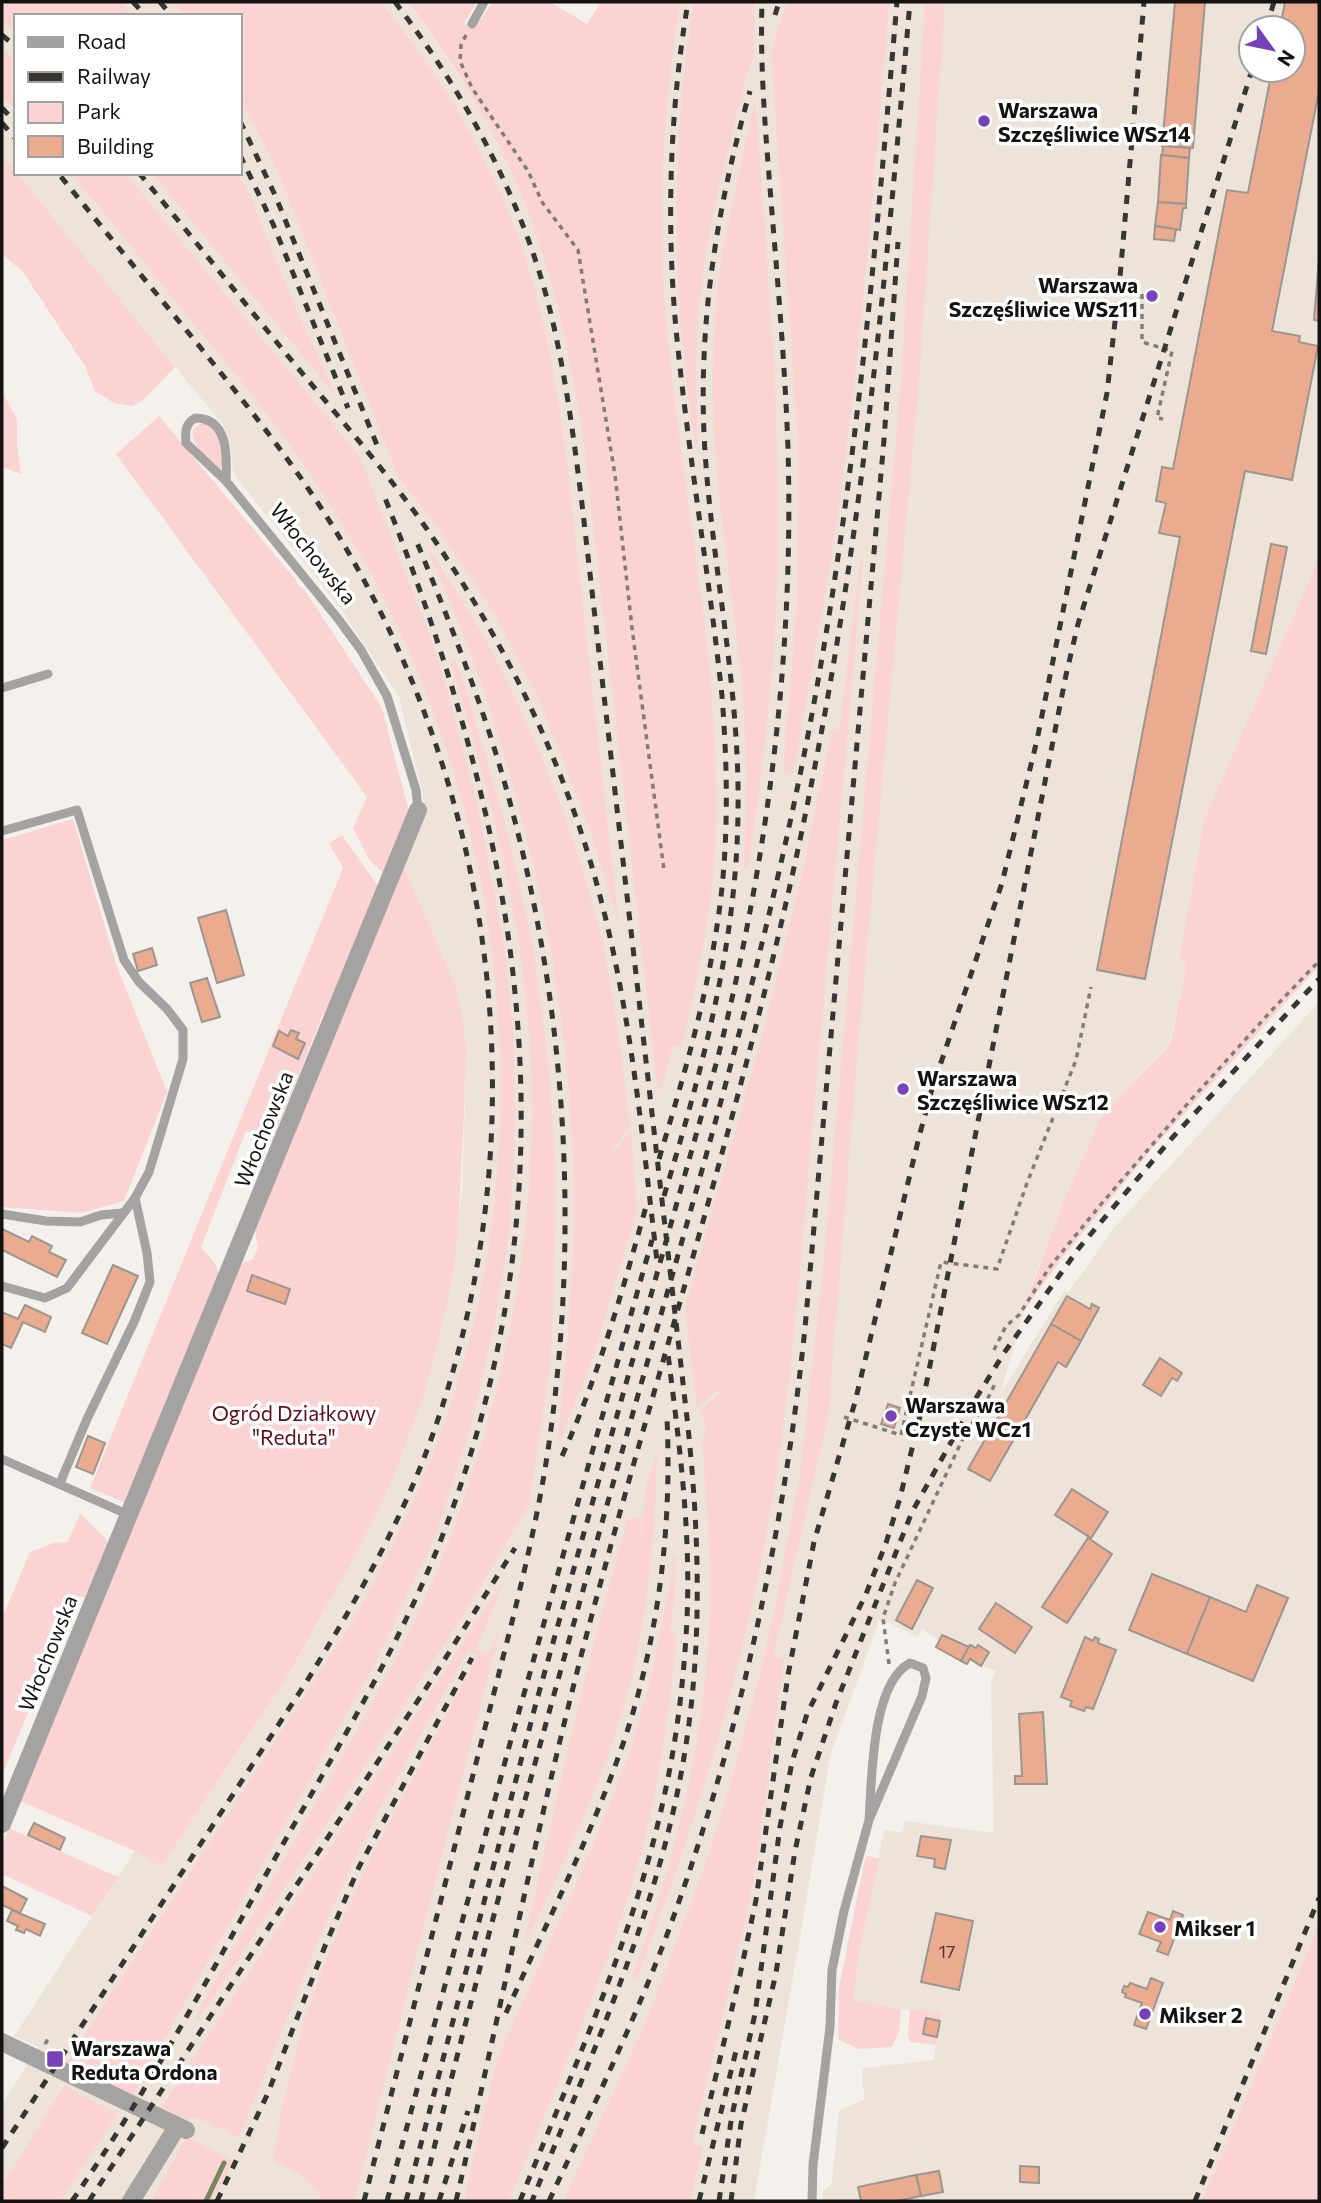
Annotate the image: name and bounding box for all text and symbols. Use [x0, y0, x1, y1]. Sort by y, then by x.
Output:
legend [14, 14, 242, 175]
north arrow [1237, 14, 1307, 84]
text: Road [77, 28, 126, 53]
text: N [1273, 46, 1300, 71]
text: Railway [77, 63, 151, 88]
place label: Warszawa Szczęśliwice WSz14 [998, 97, 1191, 146]
text: Park [77, 98, 121, 123]
marker: Warszawa Szczęśliwice WSz14 [976, 113, 992, 129]
text: Building [77, 133, 154, 158]
place label: Warszawa Szczęśliwice WSz11 [949, 272, 1138, 321]
marker: Warszawa Szczęśliwice WSz11 [1144, 288, 1160, 304]
street label: Włochowska [266, 497, 362, 609]
place label: Warszawa Szczęśliwice WSz12 [917, 1065, 1109, 1114]
street label: Włochowska [228, 1067, 298, 1191]
marker: Warszawa Szczęśliwice WSz12 [895, 1081, 911, 1097]
place label: Warszawa Czyste WCz1 [905, 1392, 1031, 1441]
park label: Ogród Działkowy "Reduta" [212, 1400, 376, 1449]
marker: Warszawa Czyste WCz1 [883, 1408, 899, 1424]
street label: Włochowska [12, 1591, 82, 1715]
place label: Mikser 1 [1174, 1915, 1255, 1940]
marker: Mikser 1 [1152, 1919, 1168, 1935]
house number: 17 [938, 1940, 956, 1962]
place label: Mikser 2 [1159, 2002, 1243, 2027]
marker: Mikser 2 [1137, 2006, 1153, 2022]
place label: Warszawa Reduta Ordona [71, 2035, 218, 2084]
marker: Warszawa Reduta Ordona [45, 2049, 65, 2069]

